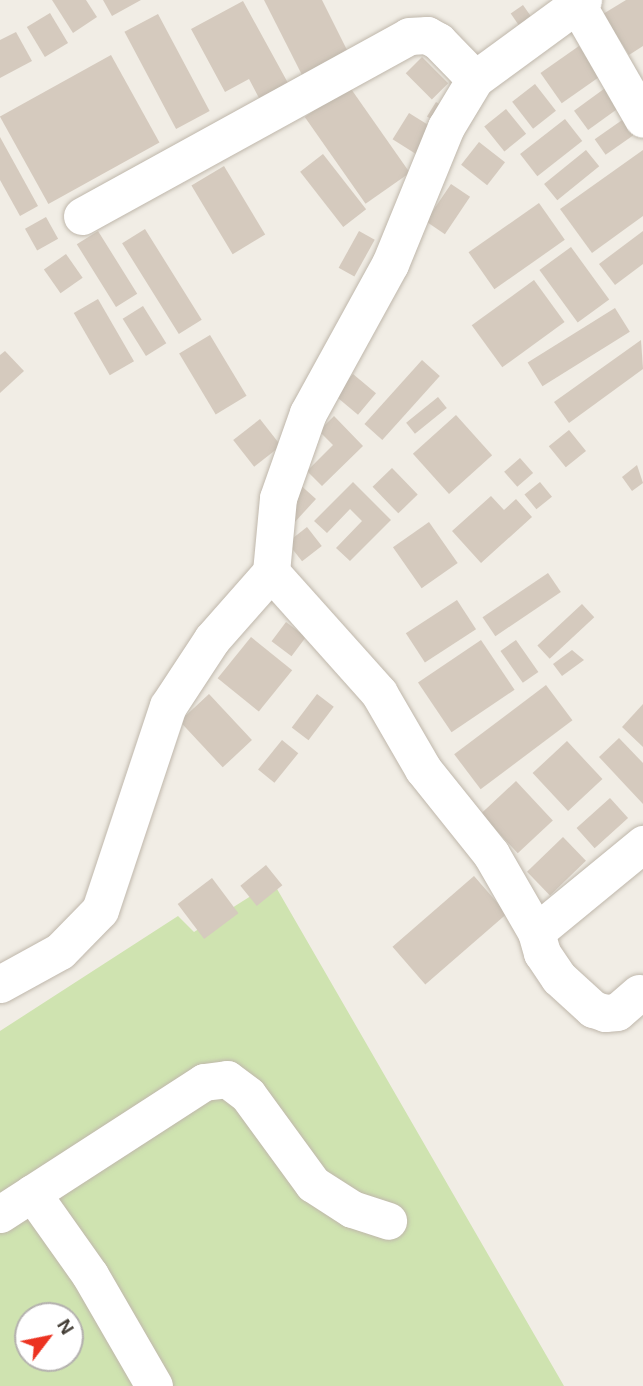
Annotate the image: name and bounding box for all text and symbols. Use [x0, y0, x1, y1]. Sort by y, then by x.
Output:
north arrow [14, 1302, 84, 1372]
text: N [53, 1315, 78, 1338]

